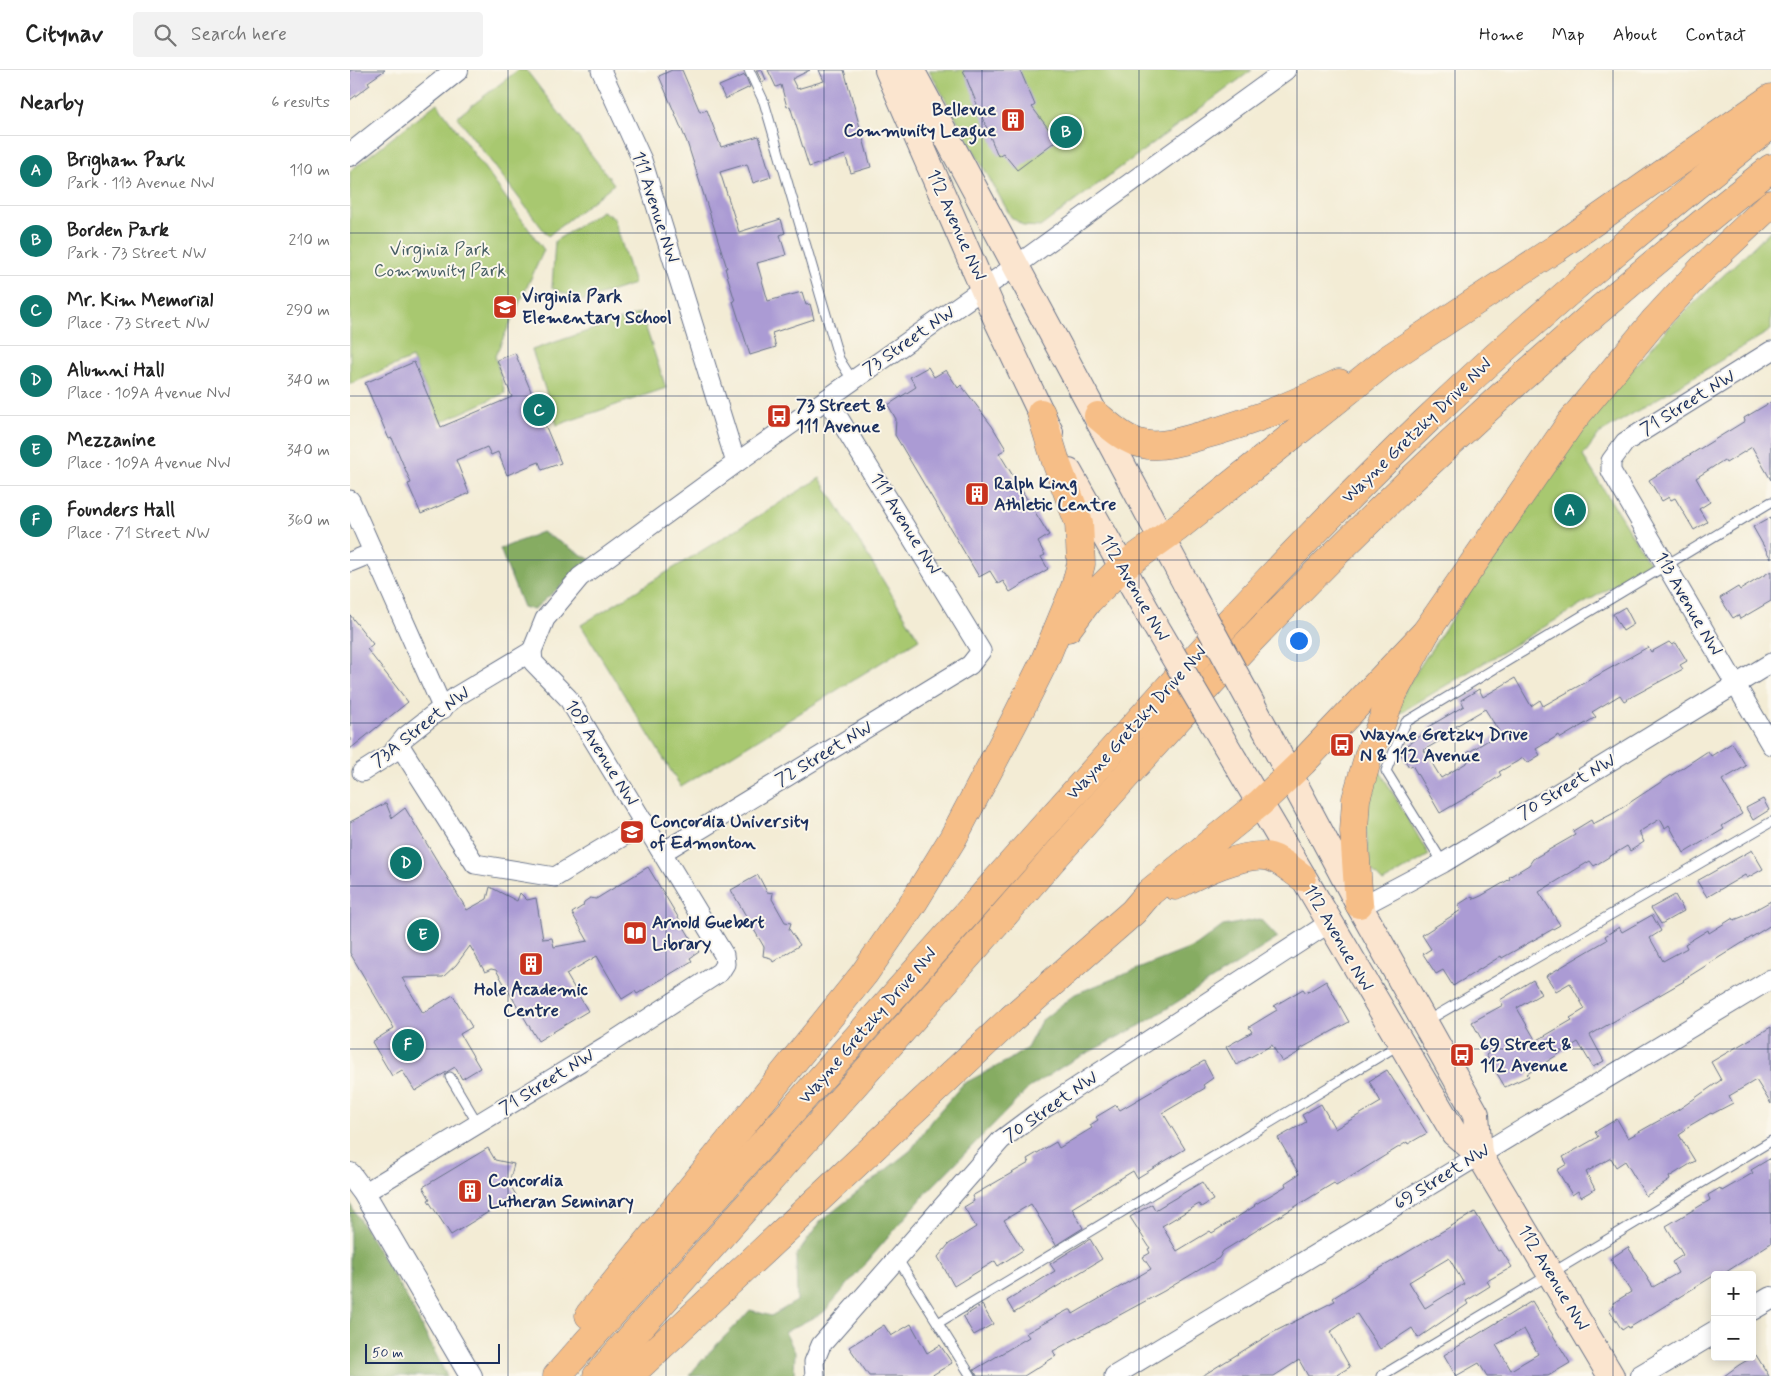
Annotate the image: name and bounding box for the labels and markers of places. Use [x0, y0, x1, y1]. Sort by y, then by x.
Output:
place label: Bellevue Community League [844, 98, 996, 145]
building icon: Bellevue Community League [1000, 107, 1026, 133]
pin: B [1050, 113, 1082, 151]
place label: Virginia Park Elementary School [522, 285, 672, 330]
school or university icon: Virginia Park Elementary School [492, 294, 518, 320]
pin: C [523, 391, 555, 429]
place label: 73 Street & 111 Avenue [796, 394, 886, 439]
bus stop icon: 73 Street & 111 Avenue [766, 403, 792, 429]
place label: Ralph King Athletic Centre [994, 472, 1116, 517]
building icon: Ralph King Athletic Centre [964, 481, 990, 507]
pin: A [1554, 491, 1586, 529]
place label: Wayne Gretzky Drive N & 112 Avenue [1359, 723, 1528, 768]
bus stop icon: Wayne Gretzky Drive N & 112 Avenue [1329, 732, 1355, 758]
place label: Concordia University of Edmonton [650, 810, 809, 855]
school or university icon: Concordia University of Edmonton [619, 819, 645, 845]
pin: D [390, 844, 422, 882]
place label: Arnold Guebert Library [652, 911, 765, 956]
pin: E [407, 916, 439, 954]
library icon: Arnold Guebert Library [622, 920, 648, 946]
building icon: Hole Academic Centre [518, 951, 544, 977]
place label: Hole Academic Centre [474, 978, 589, 1023]
pin: F [392, 1026, 424, 1064]
place label: 69 Street & 112 Avenue [1480, 1033, 1572, 1078]
bus stop icon: 69 Street & 112 Avenue [1449, 1042, 1475, 1068]
place label: Concordia Lutheran Seminary [488, 1169, 634, 1214]
building icon: Concordia Lutheran Seminary [457, 1178, 483, 1204]

